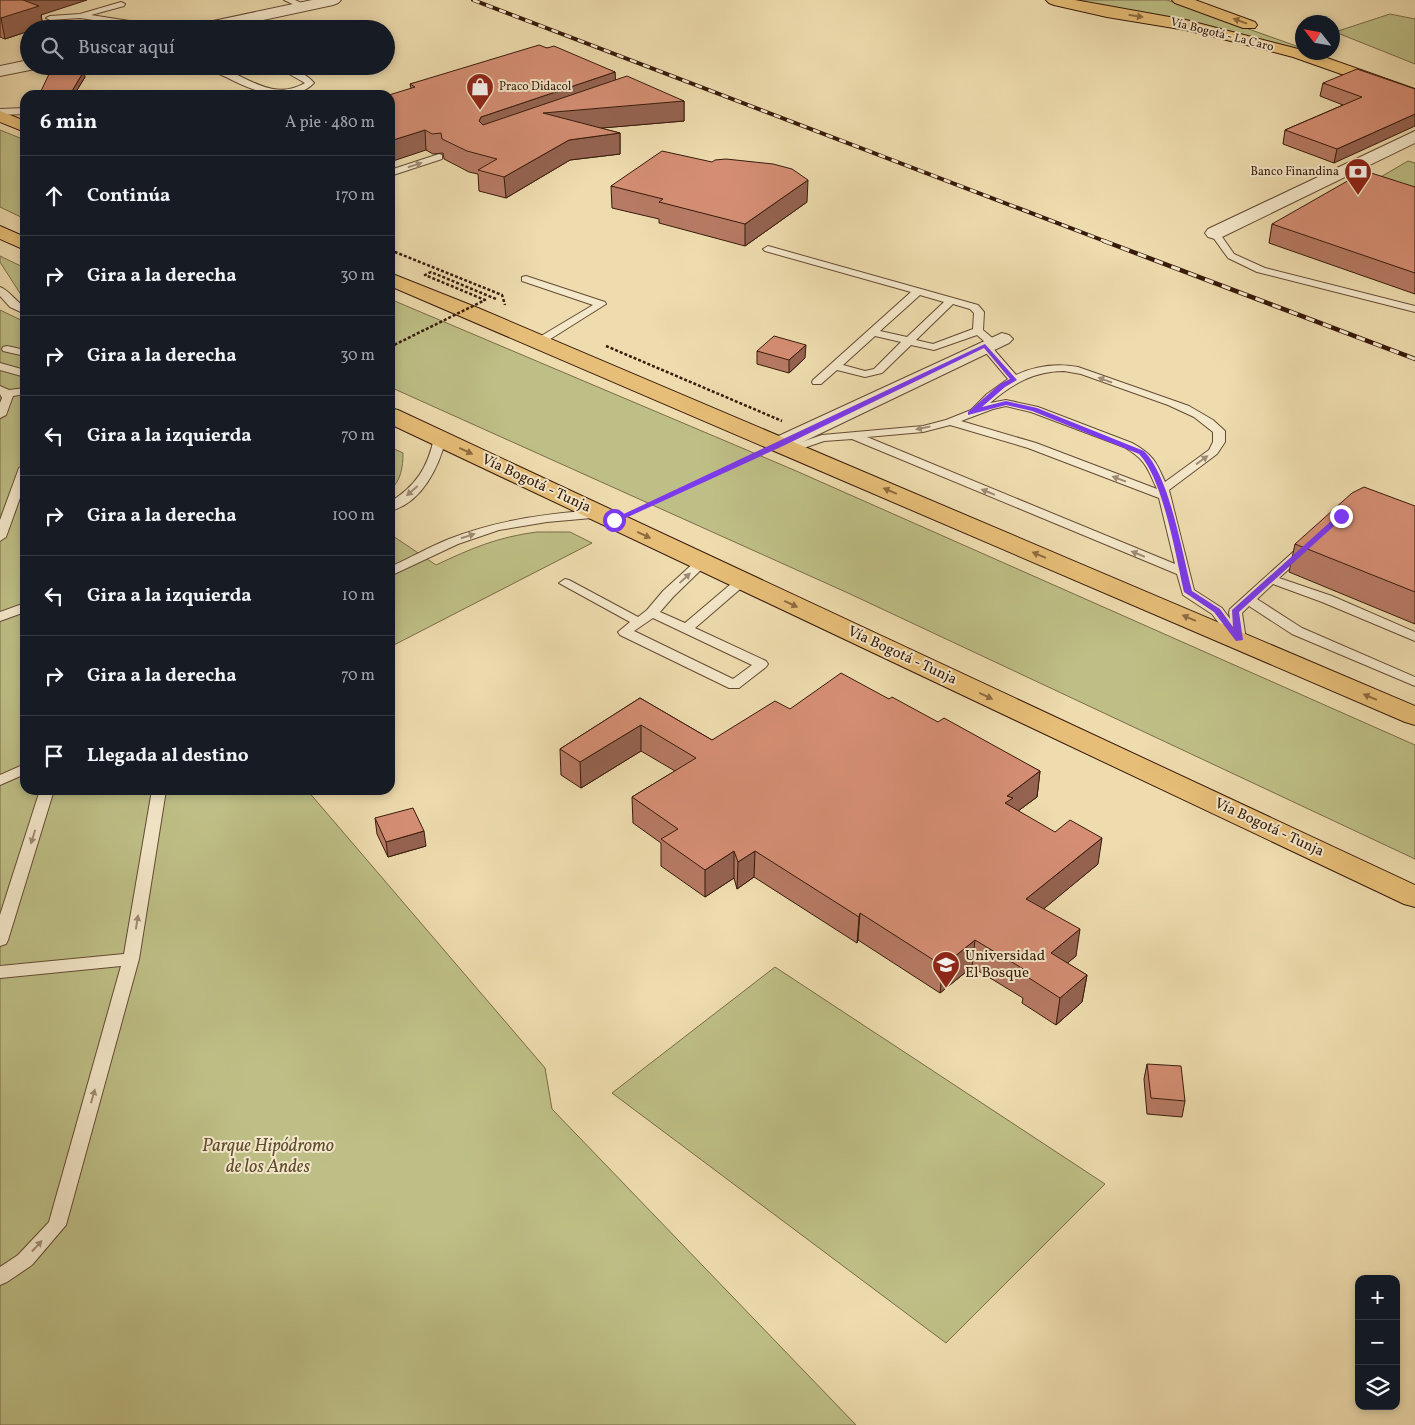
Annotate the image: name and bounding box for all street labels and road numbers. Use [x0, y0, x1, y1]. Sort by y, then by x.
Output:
street label: Vía Bogotá - La Caro [1169, 14, 1275, 56]
street label: Vía Bogotá - Tunja [478, 449, 594, 519]
street label: Vía Bogotá - Tunja [844, 621, 960, 691]
street label: Vía Bogotá - Tunja [1211, 793, 1327, 863]

